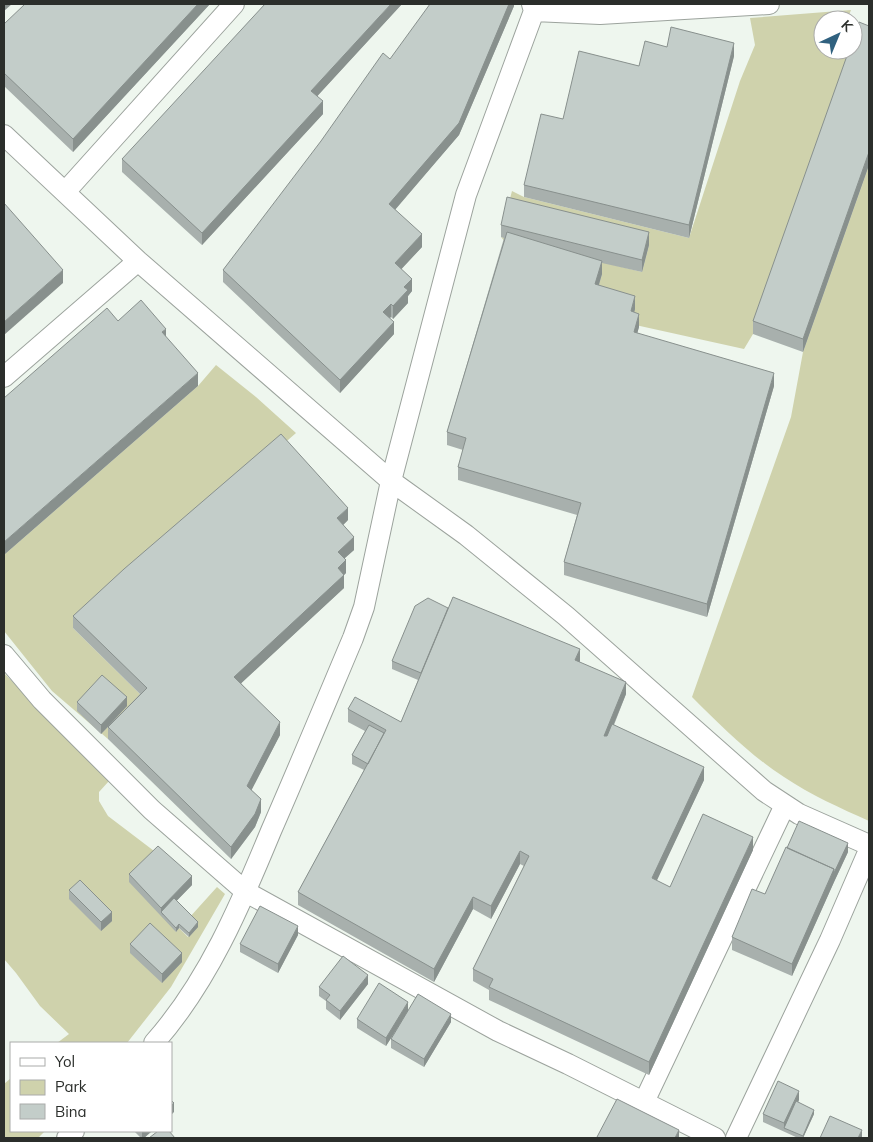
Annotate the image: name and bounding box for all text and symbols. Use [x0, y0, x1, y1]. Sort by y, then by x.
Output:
north arrow [813, 10, 863, 60]
text: K [837, 16, 857, 36]
legend [10, 1042, 172, 1132]
text: Yol [54, 1052, 75, 1071]
text: Park [55, 1077, 87, 1096]
text: Bina [55, 1102, 87, 1121]

